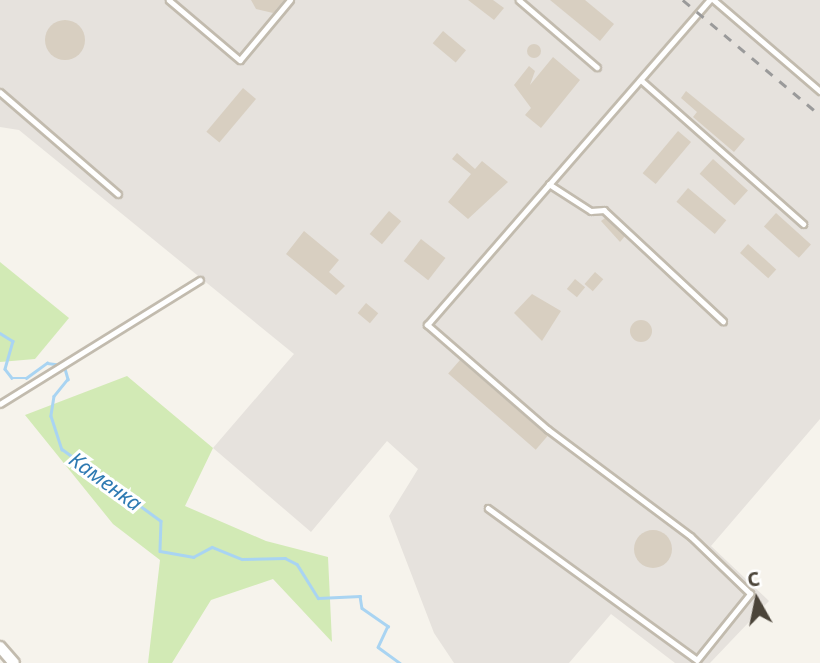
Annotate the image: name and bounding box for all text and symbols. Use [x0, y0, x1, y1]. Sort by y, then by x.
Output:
water label: Каменка [65, 446, 147, 516]
north arrow [722, 565, 792, 635]
text: С [746, 565, 762, 593]

